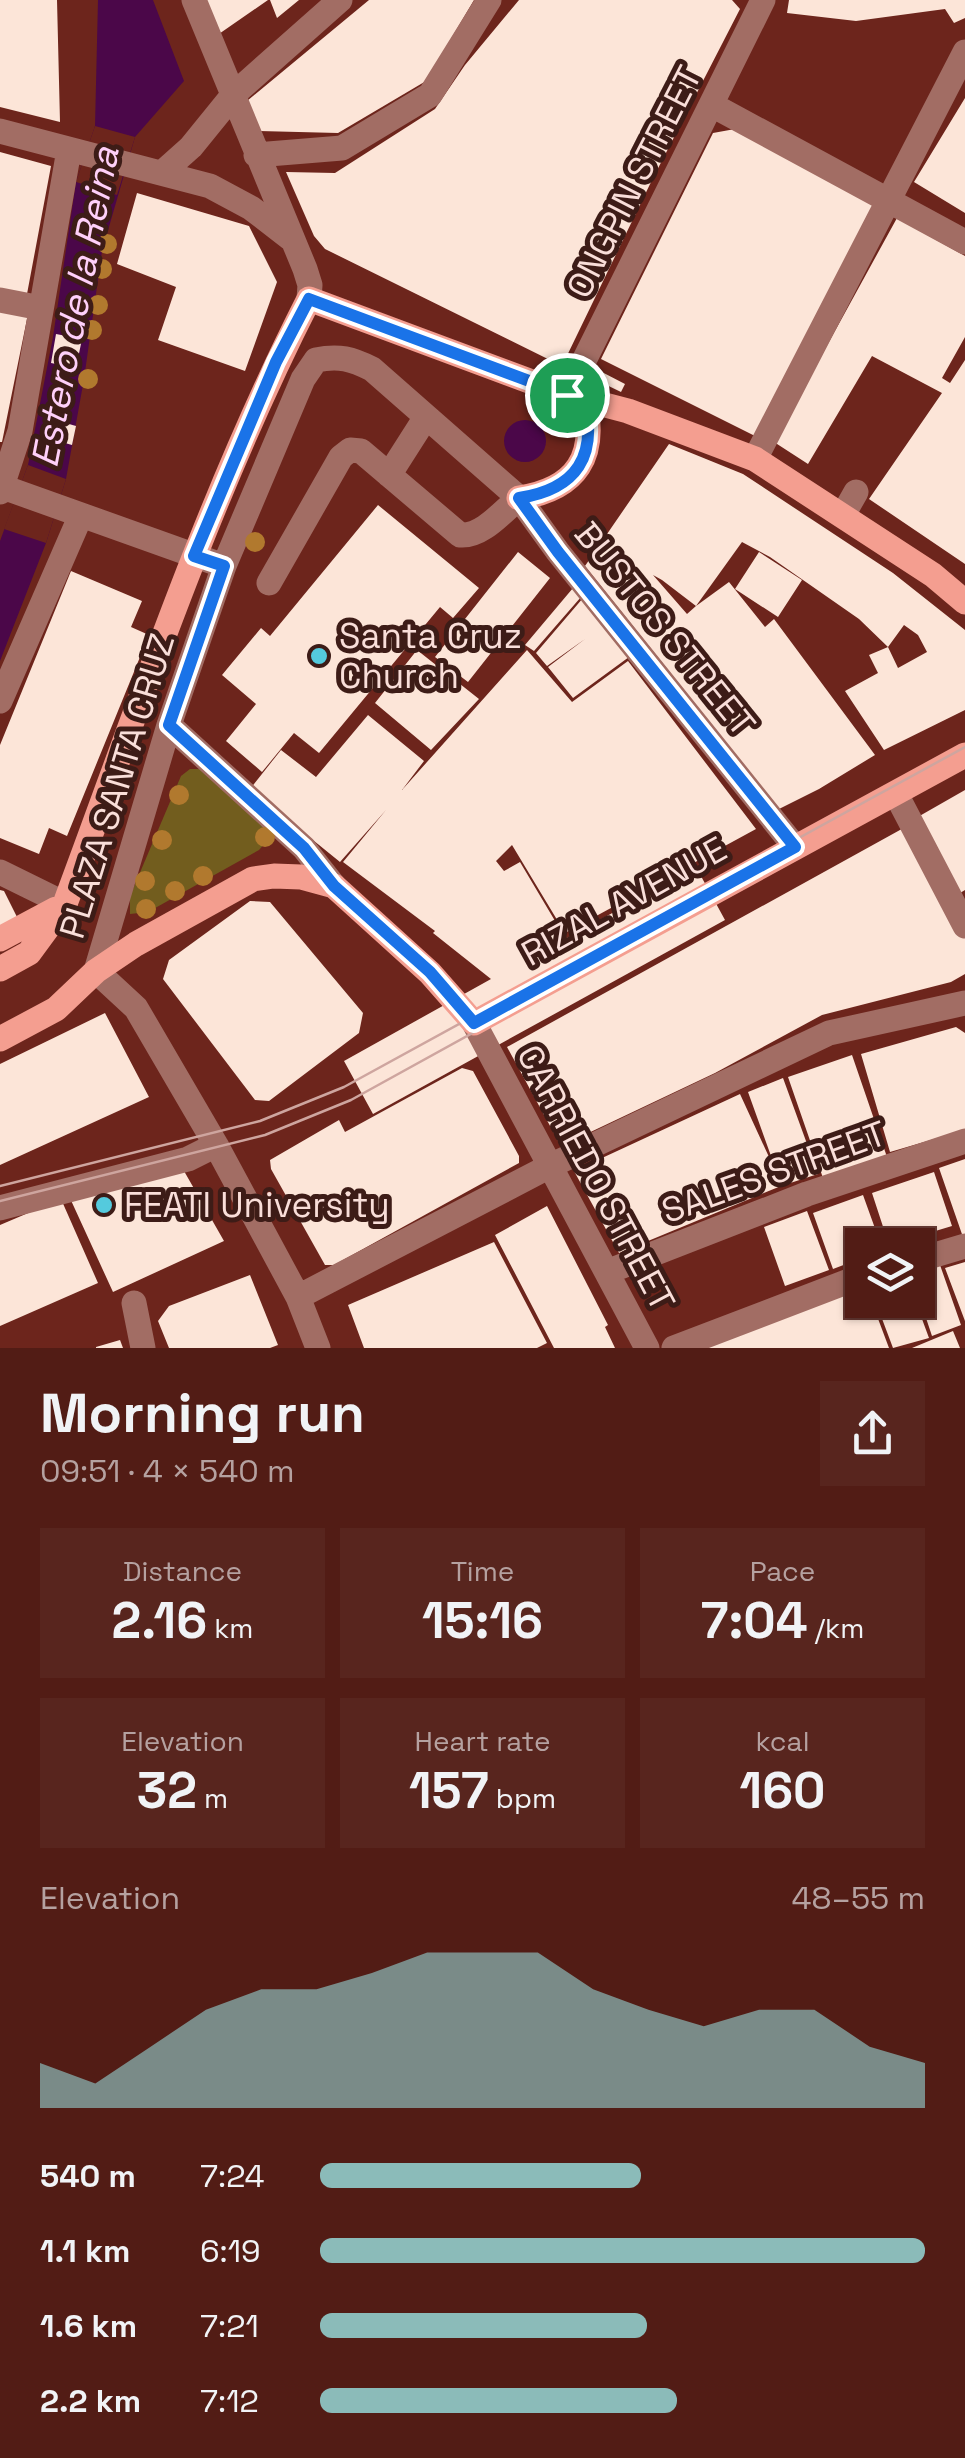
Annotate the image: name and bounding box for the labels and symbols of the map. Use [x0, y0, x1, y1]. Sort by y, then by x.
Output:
street label: ONGPIN STREET [557, 59, 711, 305]
water label: Estero de la Reina [20, 142, 130, 471]
pin [525, 353, 610, 438]
street label: BUSTOS STREET [565, 513, 765, 745]
place label: Santa Cruz Church [339, 614, 522, 698]
street label: PLAZA SANTA CRUZ [50, 628, 184, 944]
marker: Santa Cruz Church [308, 645, 330, 667]
street label: RIZAL AVENUE [514, 827, 734, 975]
street label: CARRIEDO STREET [507, 1037, 685, 1319]
street label: SALES STREET [656, 1111, 892, 1233]
place label: FEATI University [124, 1183, 390, 1227]
marker: FEATI University [93, 1194, 115, 1216]

